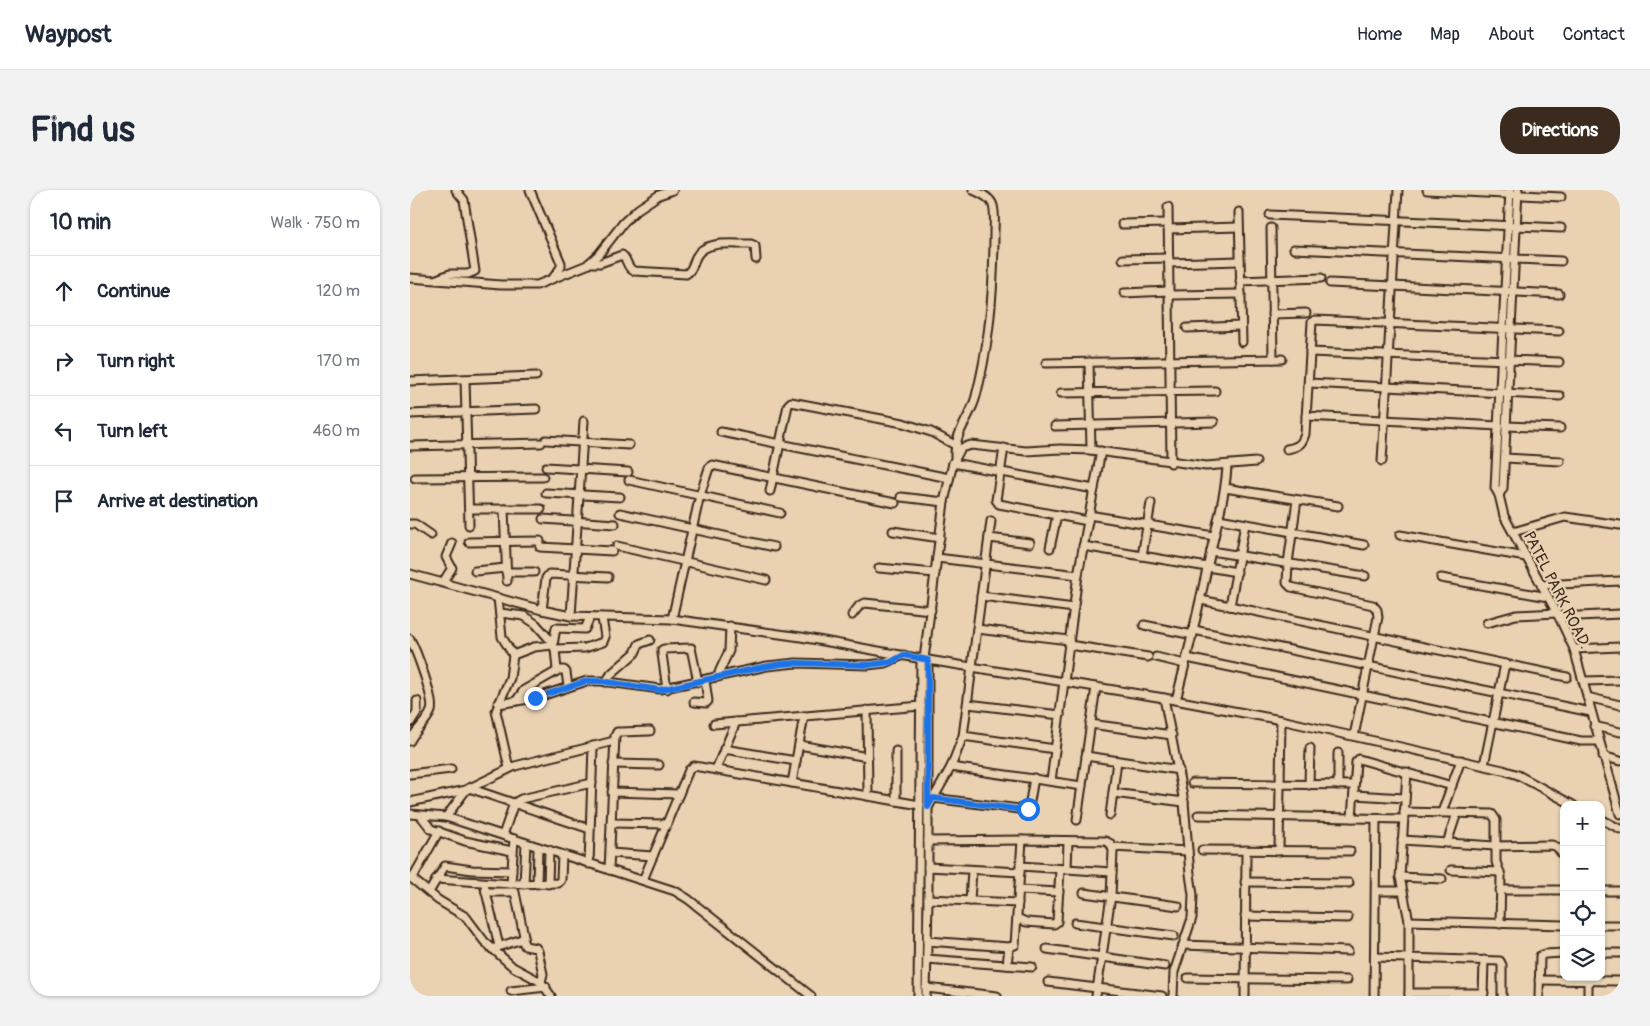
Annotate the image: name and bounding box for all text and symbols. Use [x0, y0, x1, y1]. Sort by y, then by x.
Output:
text: Waypost [25, 20, 112, 49]
text: Home [1357, 23, 1402, 46]
text: Map [1430, 23, 1460, 46]
text: About [1488, 23, 1534, 46]
text: Contact [1562, 23, 1625, 46]
button: Directions [1500, 107, 1620, 154]
text: Find us [30, 108, 135, 152]
text: 10 min [50, 209, 111, 236]
text: Walk · 750 m [271, 213, 360, 233]
icon: ahead [50, 277, 78, 305]
text: Continue [97, 279, 170, 303]
text: 120 m [316, 281, 360, 301]
icon: right [50, 347, 78, 375]
text: Turn right [97, 349, 175, 373]
text: 170 m [317, 351, 360, 371]
icon: left [50, 417, 78, 445]
text: Turn left [97, 419, 167, 443]
text: 460 m [313, 421, 360, 441]
icon: arrive [50, 487, 78, 515]
text: Arrive at destination [97, 489, 258, 513]
street label: PATEL PARK ROAD. [1519, 528, 1595, 652]
route end [524, 687, 547, 710]
route start [1017, 798, 1040, 821]
map controls [1560, 801, 1605, 981]
button: + [1560, 801, 1605, 846]
button: − [1560, 846, 1605, 891]
button: locate [1560, 891, 1605, 936]
button: layers [1560, 936, 1605, 981]

